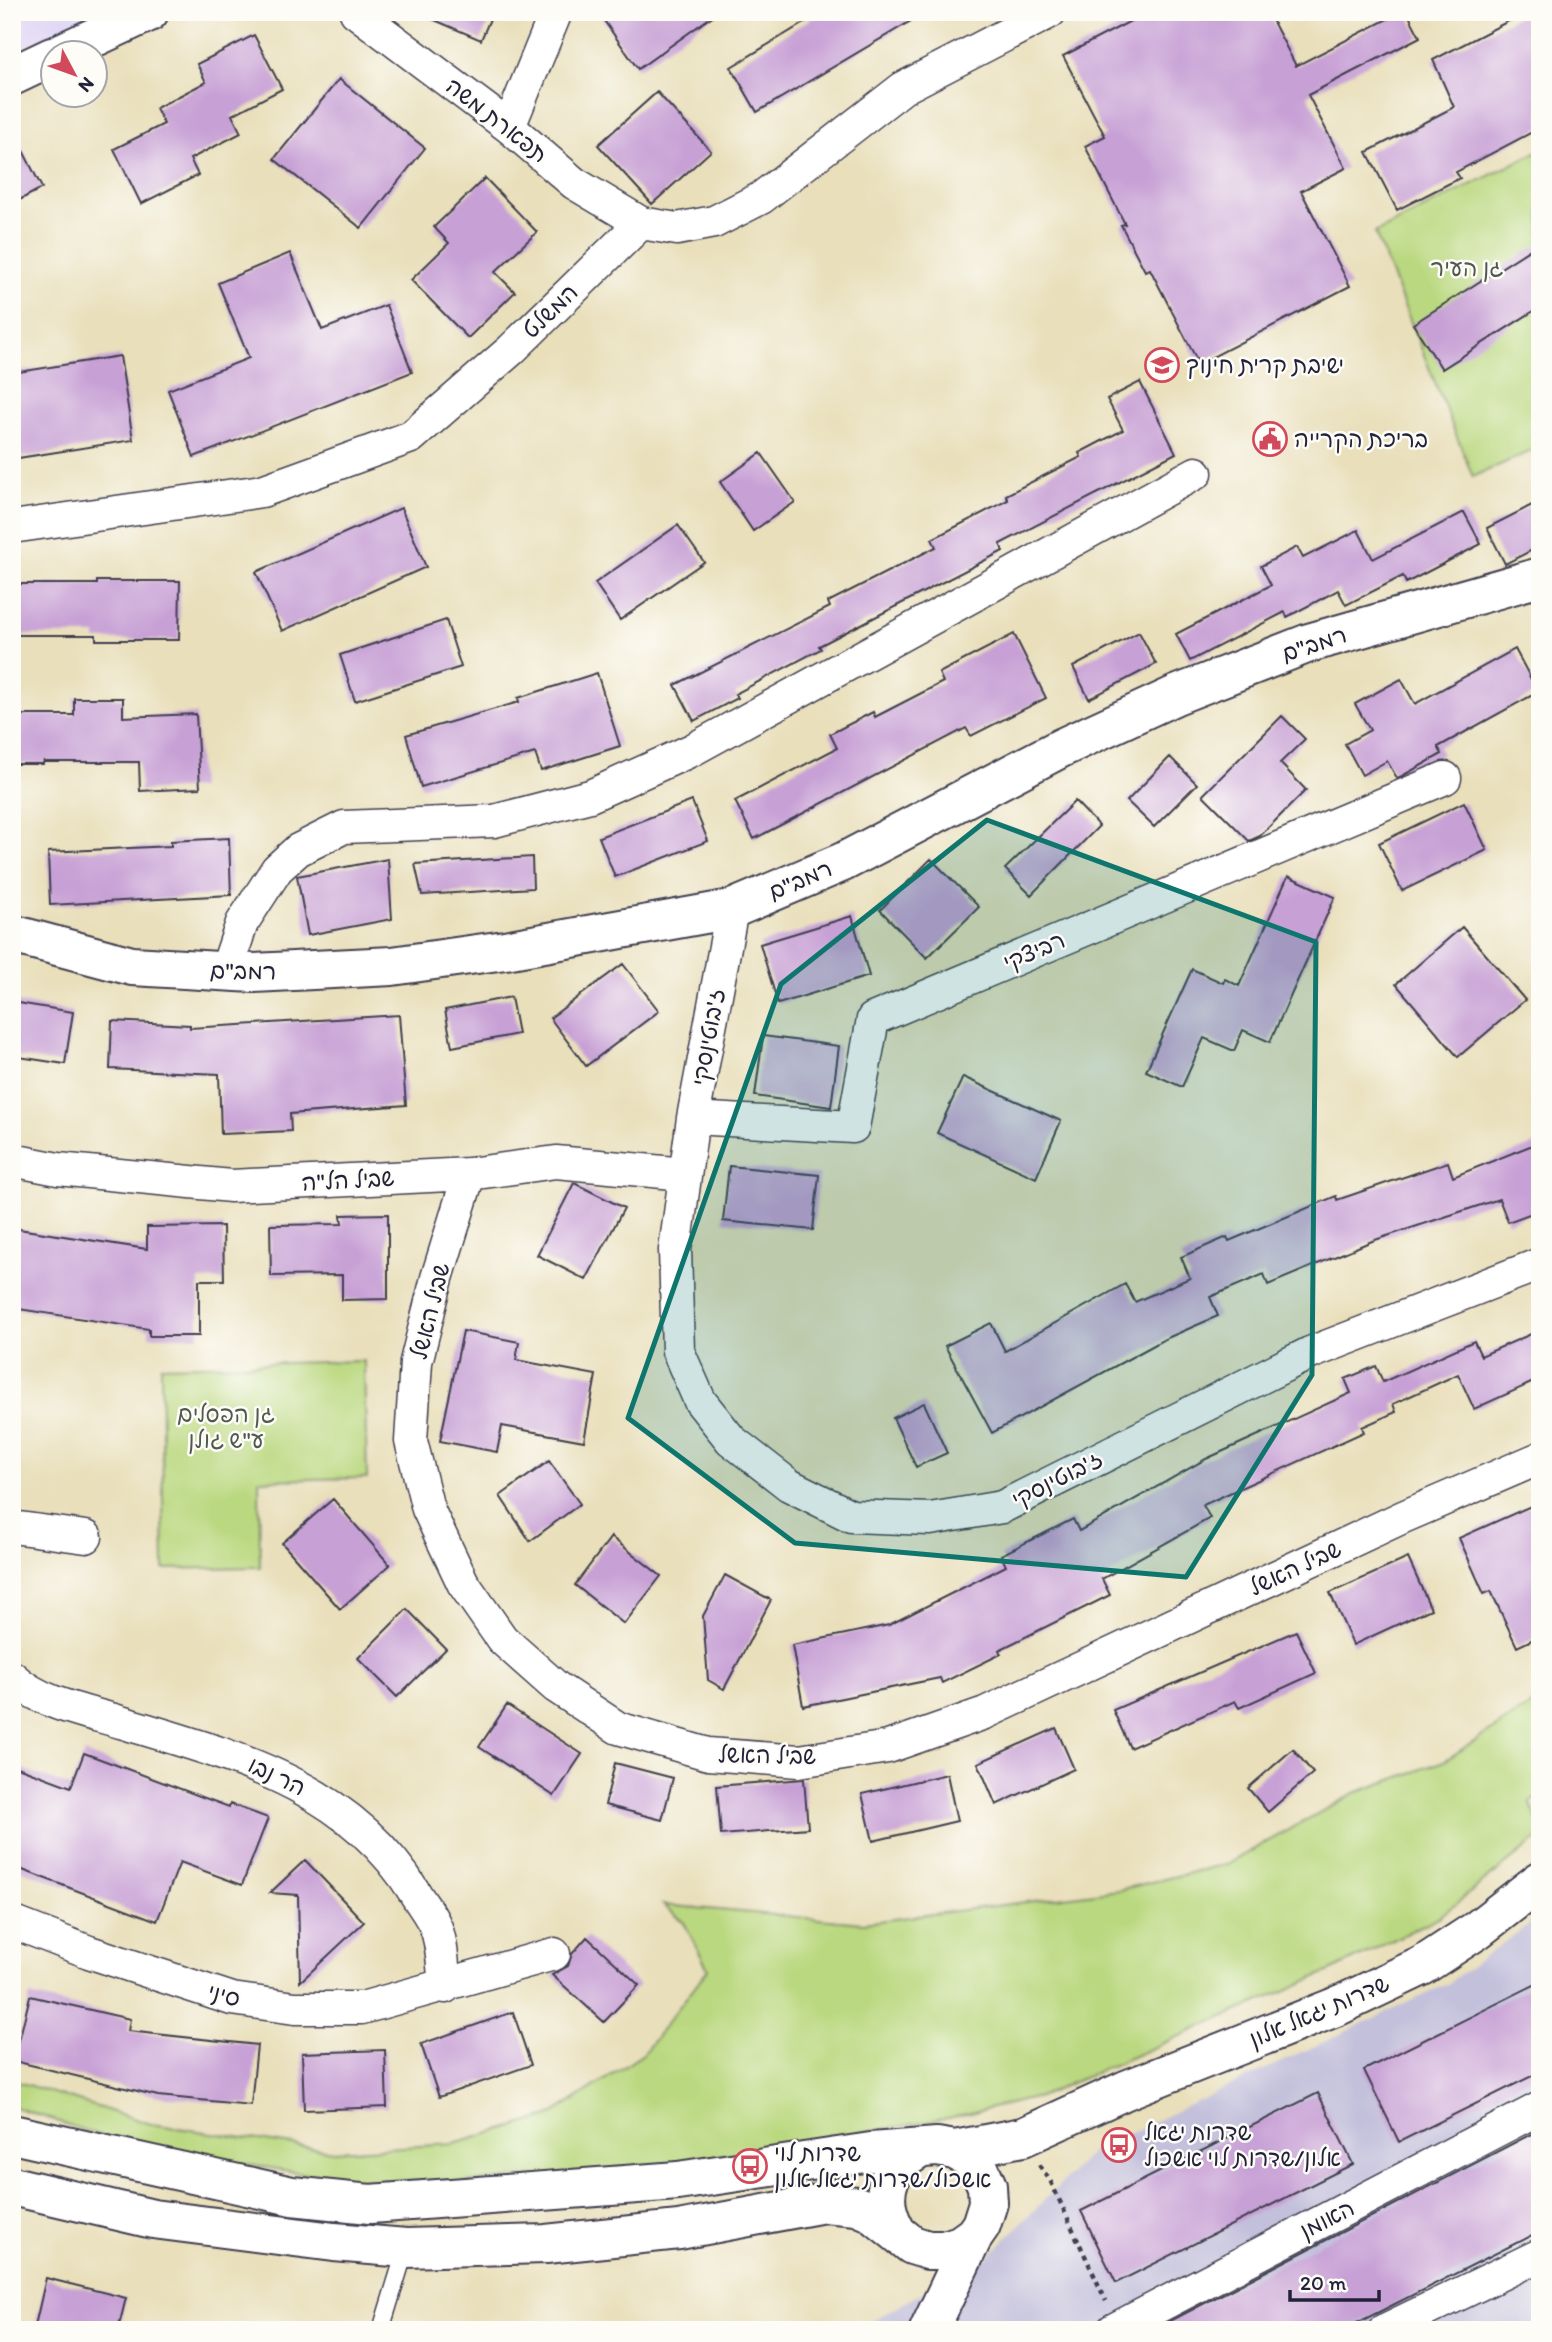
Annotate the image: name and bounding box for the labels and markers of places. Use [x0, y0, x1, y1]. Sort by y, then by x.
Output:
school or university icon: ישיבת קרית חינוך [1143, 346, 1181, 384]
place label: ישיבת קרית חינוך [1186, 351, 1344, 379]
public building icon: בריכת הקרייה [1251, 420, 1289, 458]
place label: בריכת הקרייה [1294, 425, 1428, 454]
place label: שדרות יגאל אלון/שדרות לוי אשכול [1144, 2118, 1341, 2172]
bus stop icon: שדרות יגאל אלון/שדרות לוי אשכול [1100, 2126, 1138, 2164]
place label: שדרות לוי אשכול/שדרות יגאל אלון [774, 2139, 991, 2193]
bus stop icon: שדרות לוי אשכול/שדרות יגאל אלון [731, 2147, 769, 2185]

